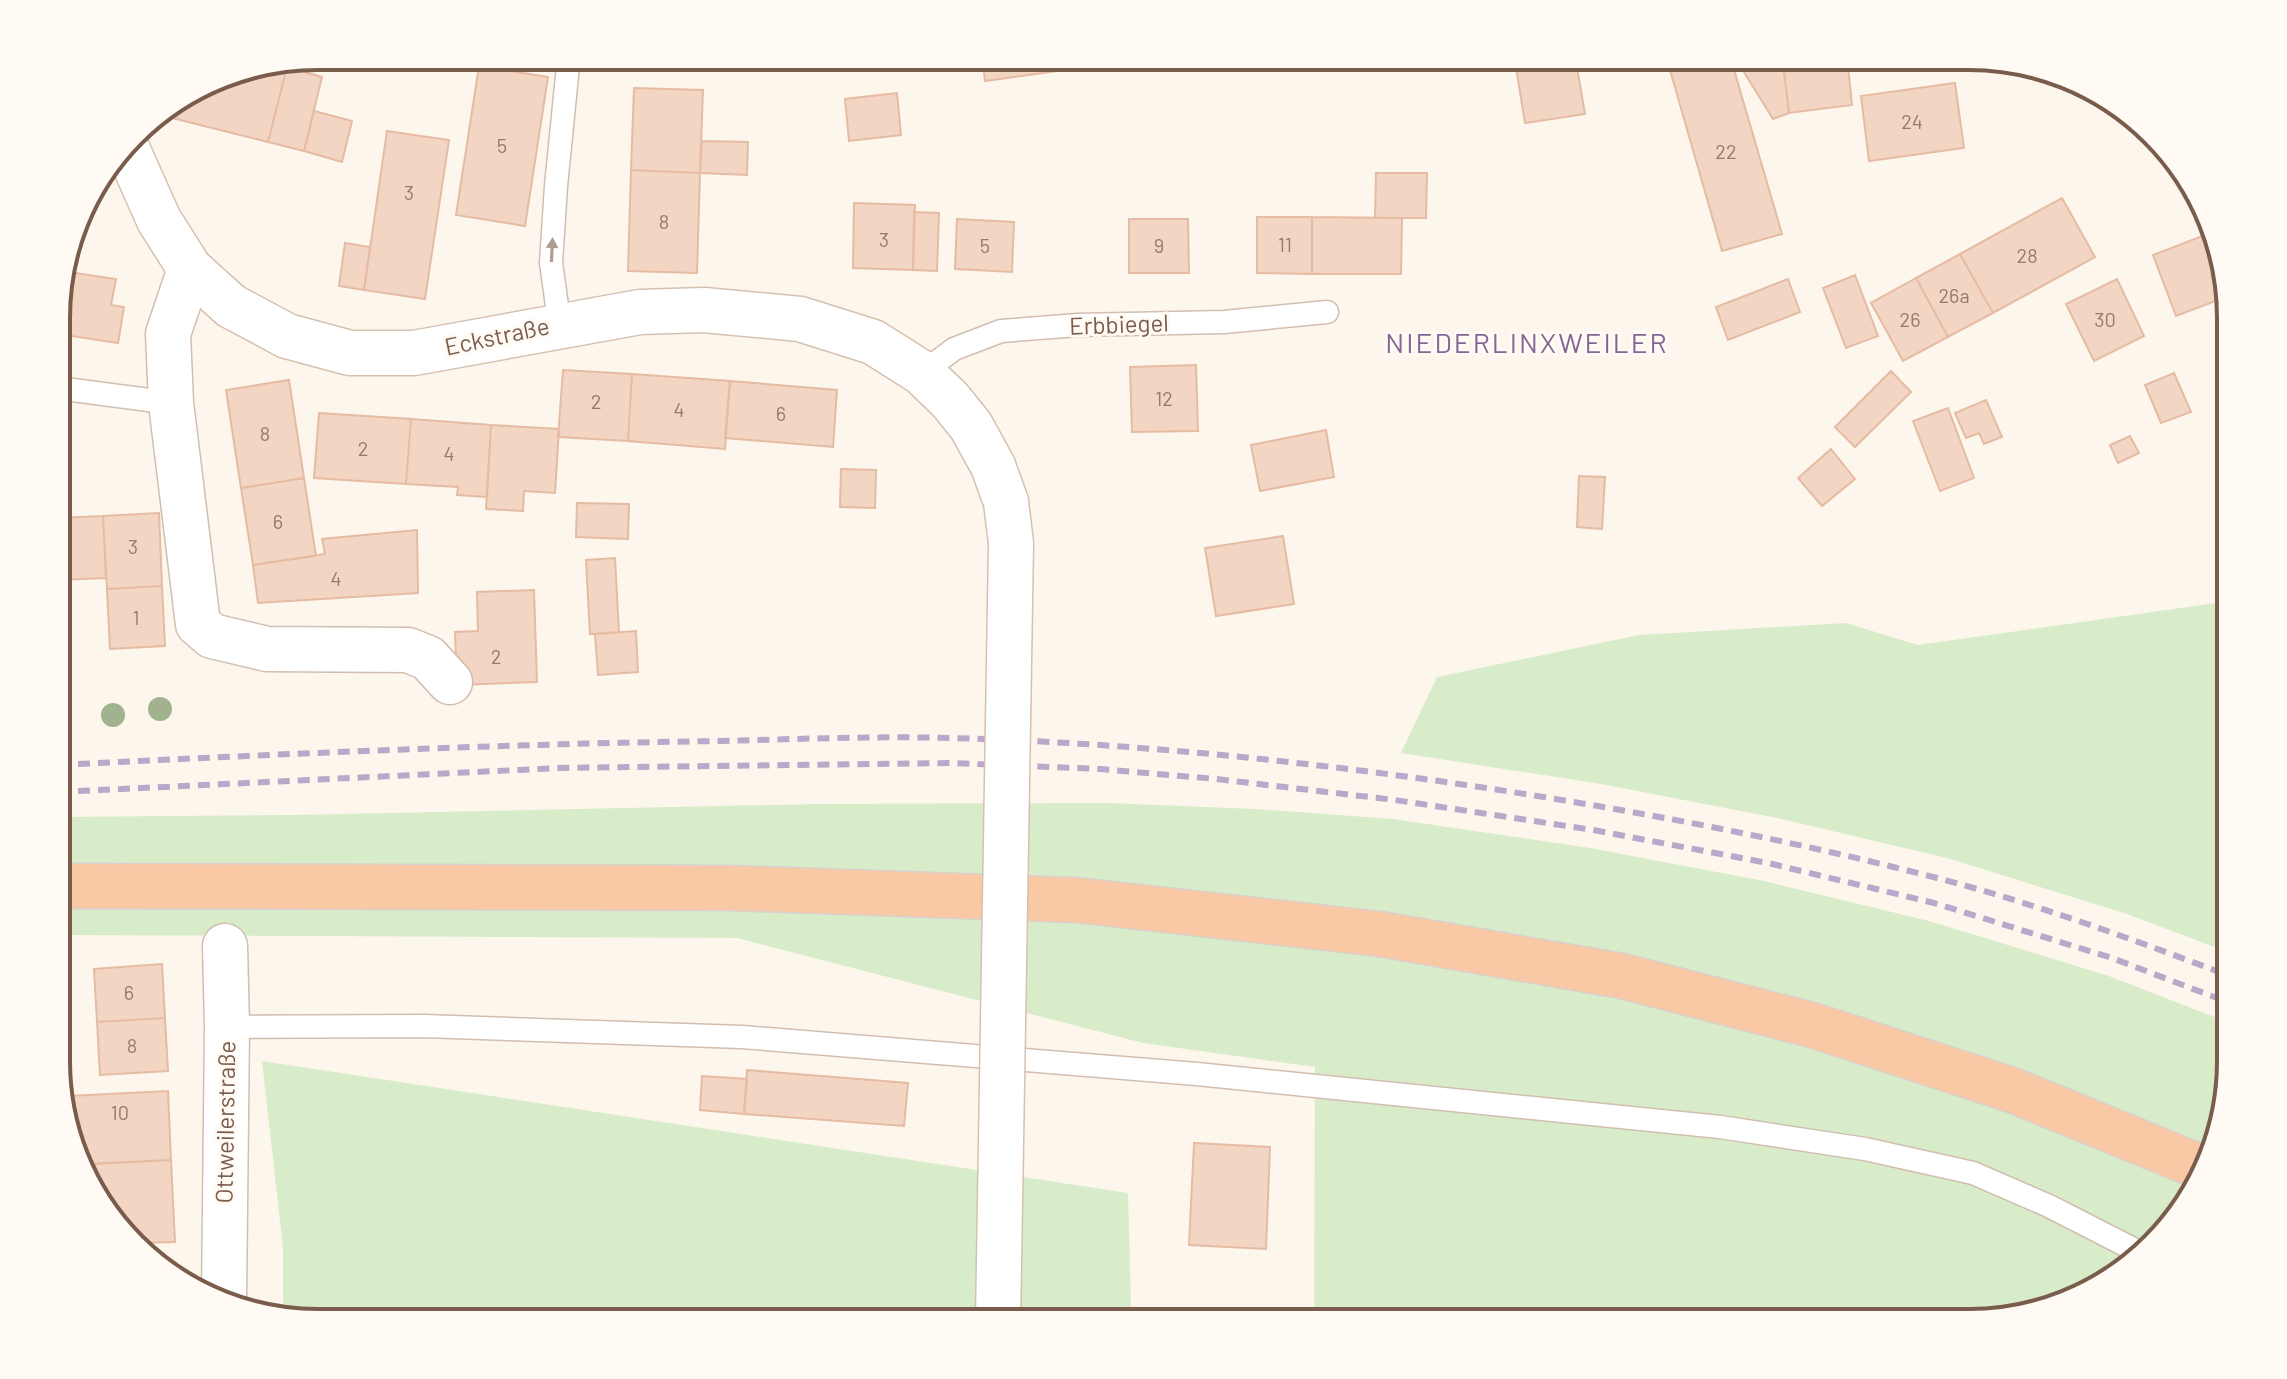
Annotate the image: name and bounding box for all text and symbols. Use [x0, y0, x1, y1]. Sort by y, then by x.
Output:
house number: 24 [1901, 109, 1923, 133]
house number: 5 [497, 133, 507, 157]
house number: 22 [1715, 139, 1737, 163]
house number: 3 [404, 180, 414, 204]
house number: 8 [659, 209, 669, 233]
house number: 3 [879, 227, 889, 251]
house number: 11 [1278, 232, 1292, 256]
house number: 5 [980, 233, 990, 257]
house number: 9 [1154, 233, 1164, 257]
one-way arrow [546, 237, 559, 262]
house number: 28 [2016, 243, 2038, 267]
house number: 26a [1938, 283, 1970, 307]
street label: Erbbiegel [1069, 307, 1169, 340]
house number: 26 [1899, 307, 1921, 331]
house number: 30 [2094, 307, 2116, 331]
street label: Eckstraße [442, 310, 552, 361]
district label: NIEDERLINXWEILER [1385, 325, 1669, 359]
house number: 12 [1155, 386, 1173, 410]
house number: 2 [591, 389, 601, 413]
house number: 4 [673, 397, 685, 421]
house number: 6 [776, 401, 786, 425]
house number: 8 [260, 421, 270, 445]
house number: 2 [358, 436, 368, 460]
house number: 4 [443, 441, 455, 465]
house number: 6 [273, 509, 283, 533]
house number: 3 [128, 534, 138, 558]
house number: 4 [330, 566, 342, 590]
house number: 1 [133, 605, 140, 629]
house number: 2 [491, 644, 501, 668]
house number: 6 [124, 980, 134, 1004]
house number: 8 [127, 1033, 137, 1057]
street label: Ottweilerstraße [209, 1040, 240, 1203]
house number: 10 [111, 1100, 129, 1124]

